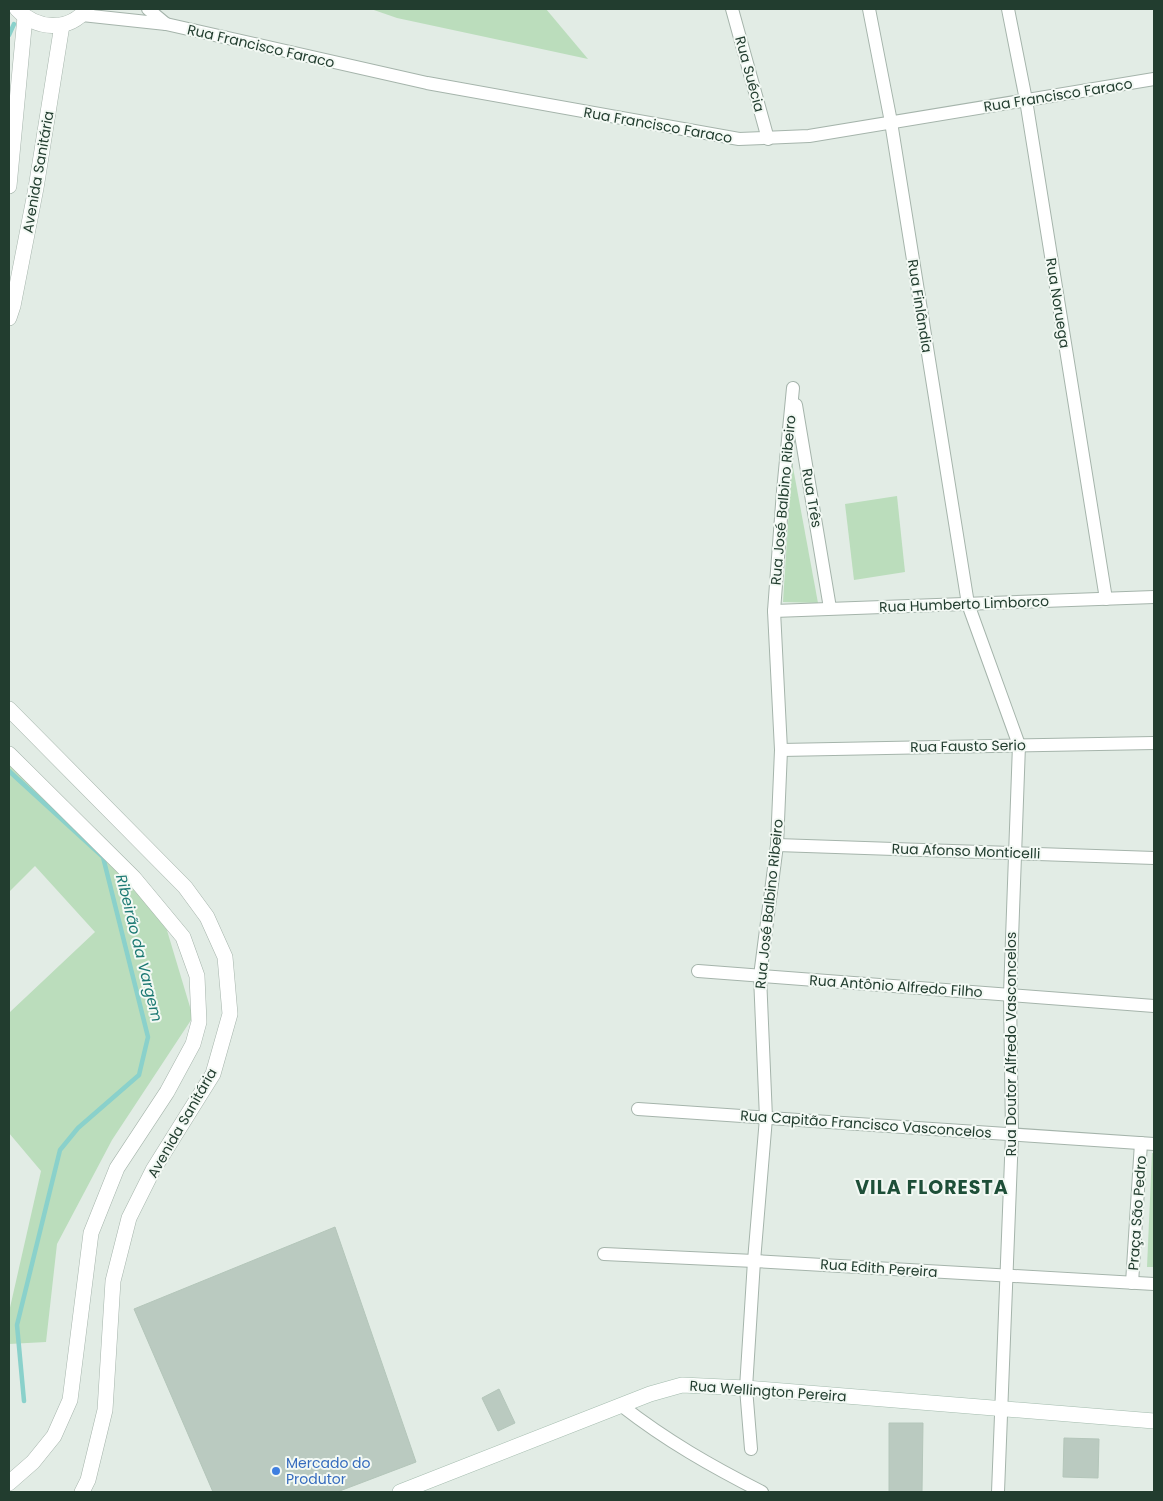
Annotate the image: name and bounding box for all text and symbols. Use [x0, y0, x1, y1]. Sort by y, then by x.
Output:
street label: Rua Francisco Faraco [185, 19, 337, 73]
street label: Rua Suécia [730, 34, 770, 114]
street label: Rua Francisco Faraco [982, 73, 1134, 117]
street label: Rua Francisco Faraco [582, 102, 734, 148]
street label: Avenida Sanitária [17, 109, 59, 235]
street label: Rua Noruega [1041, 256, 1075, 350]
street label: Rua Finlândia [903, 258, 937, 354]
street label: Rua José Balbino Ribeiro [766, 414, 800, 586]
street label: Rua Três [797, 467, 827, 529]
street label: Rua Humberto Limborco [879, 591, 1049, 617]
street label: Rua Fausto Serio [910, 735, 1026, 757]
street label: Rua José Balbino Ribeiro [750, 818, 788, 990]
street label: Rua Afonso Monticelli [891, 838, 1041, 864]
water label: Ribeirão da Vargem [111, 872, 168, 1024]
street label: Rua Doutor Alfredo Vasconcelos [1001, 932, 1021, 1156]
street label: Rua Antônio Alfredo Filho [809, 970, 983, 1002]
street label: Avenida Sanitária [142, 1064, 222, 1182]
street label: Rua Capitão Francisco Vasconcelos [740, 1105, 992, 1143]
street label: Praça São Pedro [1123, 1155, 1151, 1271]
district label: VILA FLORESTA [855, 1174, 1009, 1201]
street label: Rua Edith Pereira [820, 1254, 938, 1282]
street label: Rua Wellington Pereira [689, 1376, 847, 1406]
place label: Mercado do Produtor [286, 1453, 371, 1489]
marker: Mercado do Produtor [270, 1465, 282, 1477]

